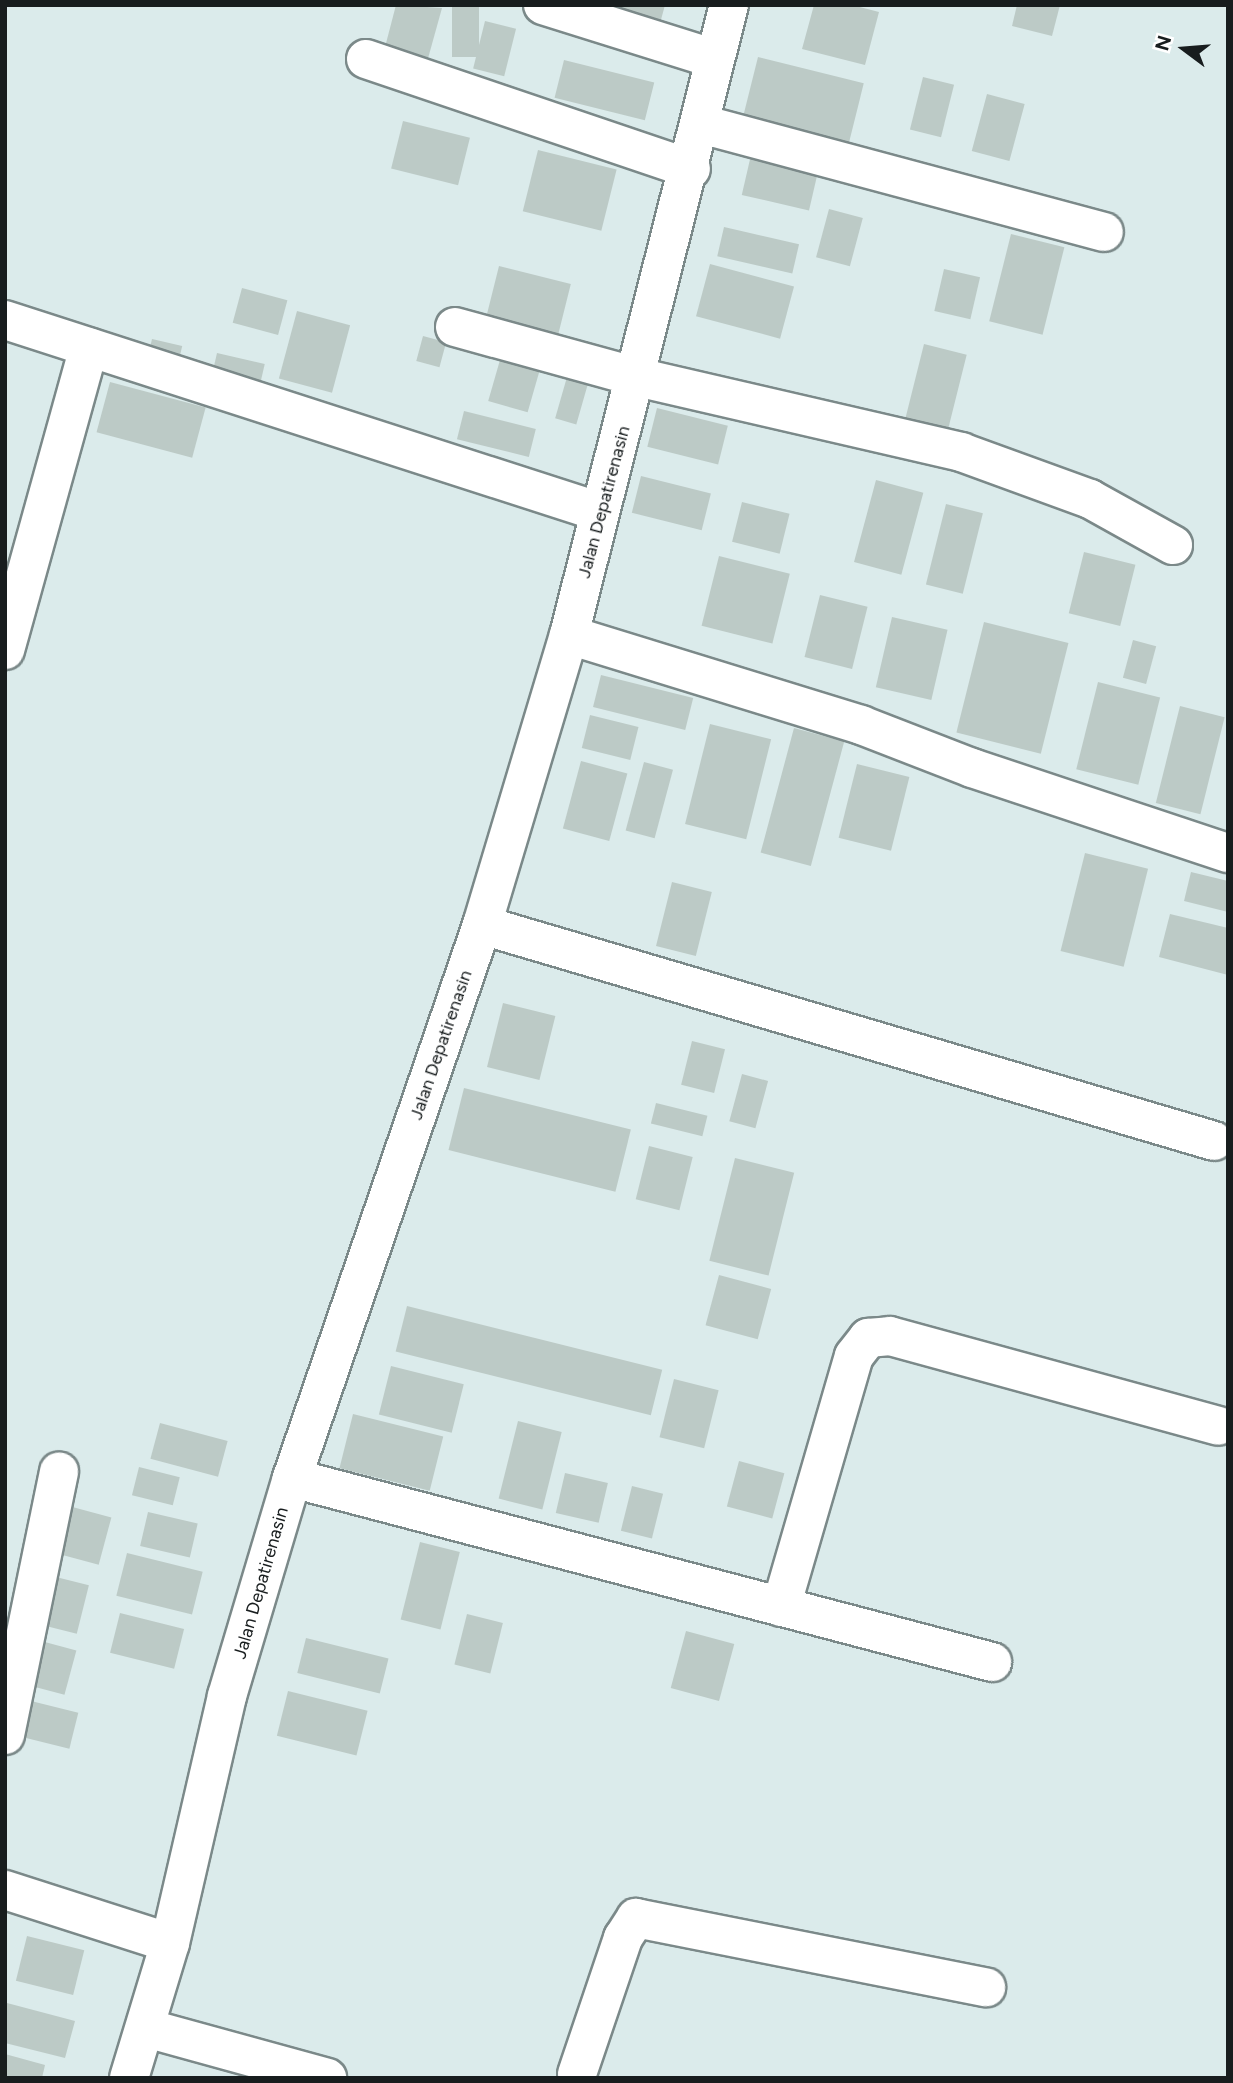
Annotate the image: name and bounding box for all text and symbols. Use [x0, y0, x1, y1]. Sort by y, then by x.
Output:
north arrow [1149, 14, 1219, 84]
text: N [1150, 33, 1176, 53]
street label: Jalan Depatirenasin [573, 423, 635, 581]
street label: Jalan Depatirenasin [405, 967, 477, 1123]
street label: Jalan Depatirenasin [229, 1505, 293, 1661]

